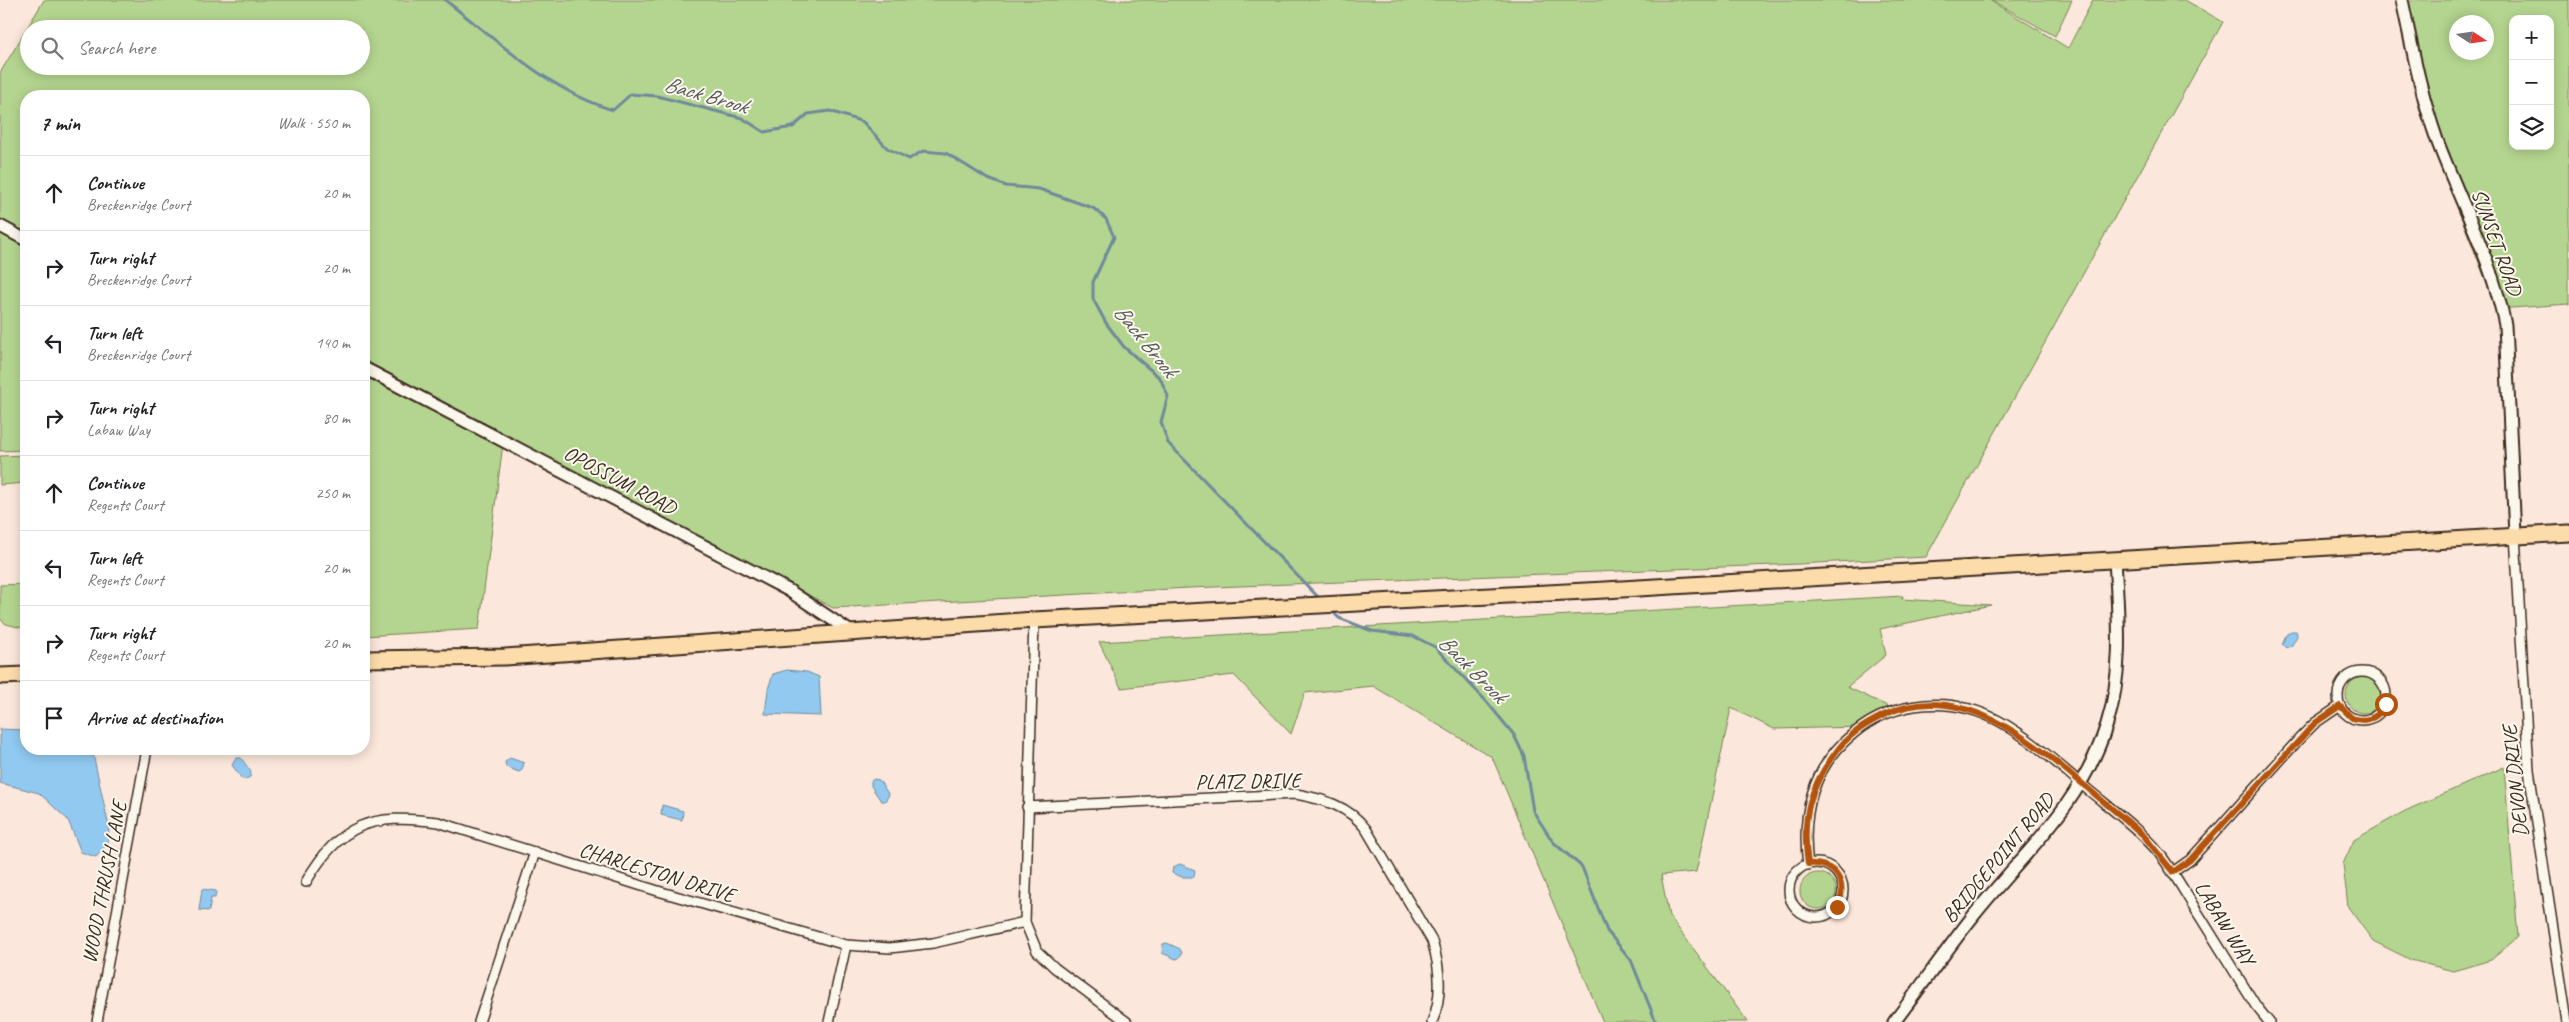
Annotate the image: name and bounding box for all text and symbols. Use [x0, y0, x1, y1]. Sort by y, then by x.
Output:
north arrow [2449, 15, 2494, 60]
map controls [2509, 15, 2554, 150]
button: + [2509, 15, 2554, 60]
search box [20, 20, 370, 75]
icon: search [38, 34, 66, 62]
text: Search here [78, 36, 155, 60]
button: − [2509, 60, 2554, 105]
water label: Back Brook [661, 70, 754, 121]
button: layers [2509, 105, 2554, 150]
text: 7 min [40, 110, 80, 136]
text: Walk · 550 m [278, 113, 350, 133]
text: Continue [87, 171, 144, 195]
icon: ahead [40, 179, 68, 207]
text: 20 m [323, 183, 350, 203]
street label: SUNSET ROAD [2466, 185, 2529, 301]
text: Breckenridge Court [87, 195, 190, 215]
text: Turn right [87, 246, 154, 270]
icon: right [40, 254, 68, 282]
text: 20 m [323, 258, 350, 278]
text: Breckenridge Court [87, 270, 190, 290]
water label: Back Brook [1108, 299, 1185, 386]
text: Turn left [87, 321, 142, 345]
icon: left [40, 329, 68, 357]
text: 140 m [316, 333, 350, 353]
text: Breckenridge Court [87, 345, 190, 365]
text: Turn right [87, 396, 154, 420]
icon: right [40, 404, 68, 432]
text: 80 m [323, 408, 350, 428]
text: Labaw Way [87, 420, 150, 440]
street label: OPOSSUM ROAD [559, 440, 682, 521]
text: Continue [87, 471, 144, 495]
icon: ahead [40, 479, 68, 507]
text: 250 m [316, 483, 350, 503]
text: Regents Court [87, 495, 164, 515]
text: Turn left [87, 546, 142, 570]
icon: left [40, 554, 68, 582]
text: 20 m [323, 558, 350, 578]
text: Regents Court [87, 570, 164, 590]
text: Turn right [87, 621, 154, 645]
icon: right [40, 629, 68, 657]
water label: Back Brook [1432, 629, 1515, 711]
text: 20 m [323, 633, 350, 653]
text: Regents Court [87, 645, 164, 665]
route start [2375, 693, 2398, 716]
icon: arrive [40, 704, 68, 732]
text: Arrive at destination [87, 706, 223, 730]
street label: DEVON DRIVE [2496, 721, 2534, 838]
street label: PLATZ DRIVE [1195, 767, 1303, 795]
street label: BRIDGEPOINT ROAD [1936, 787, 2061, 928]
street label: WOOD THRUSH LANE [76, 797, 133, 965]
street label: CHARLESTON DRIVE [576, 836, 740, 909]
street label: LABAW WAY [2189, 876, 2263, 973]
route end [1826, 896, 1849, 919]

